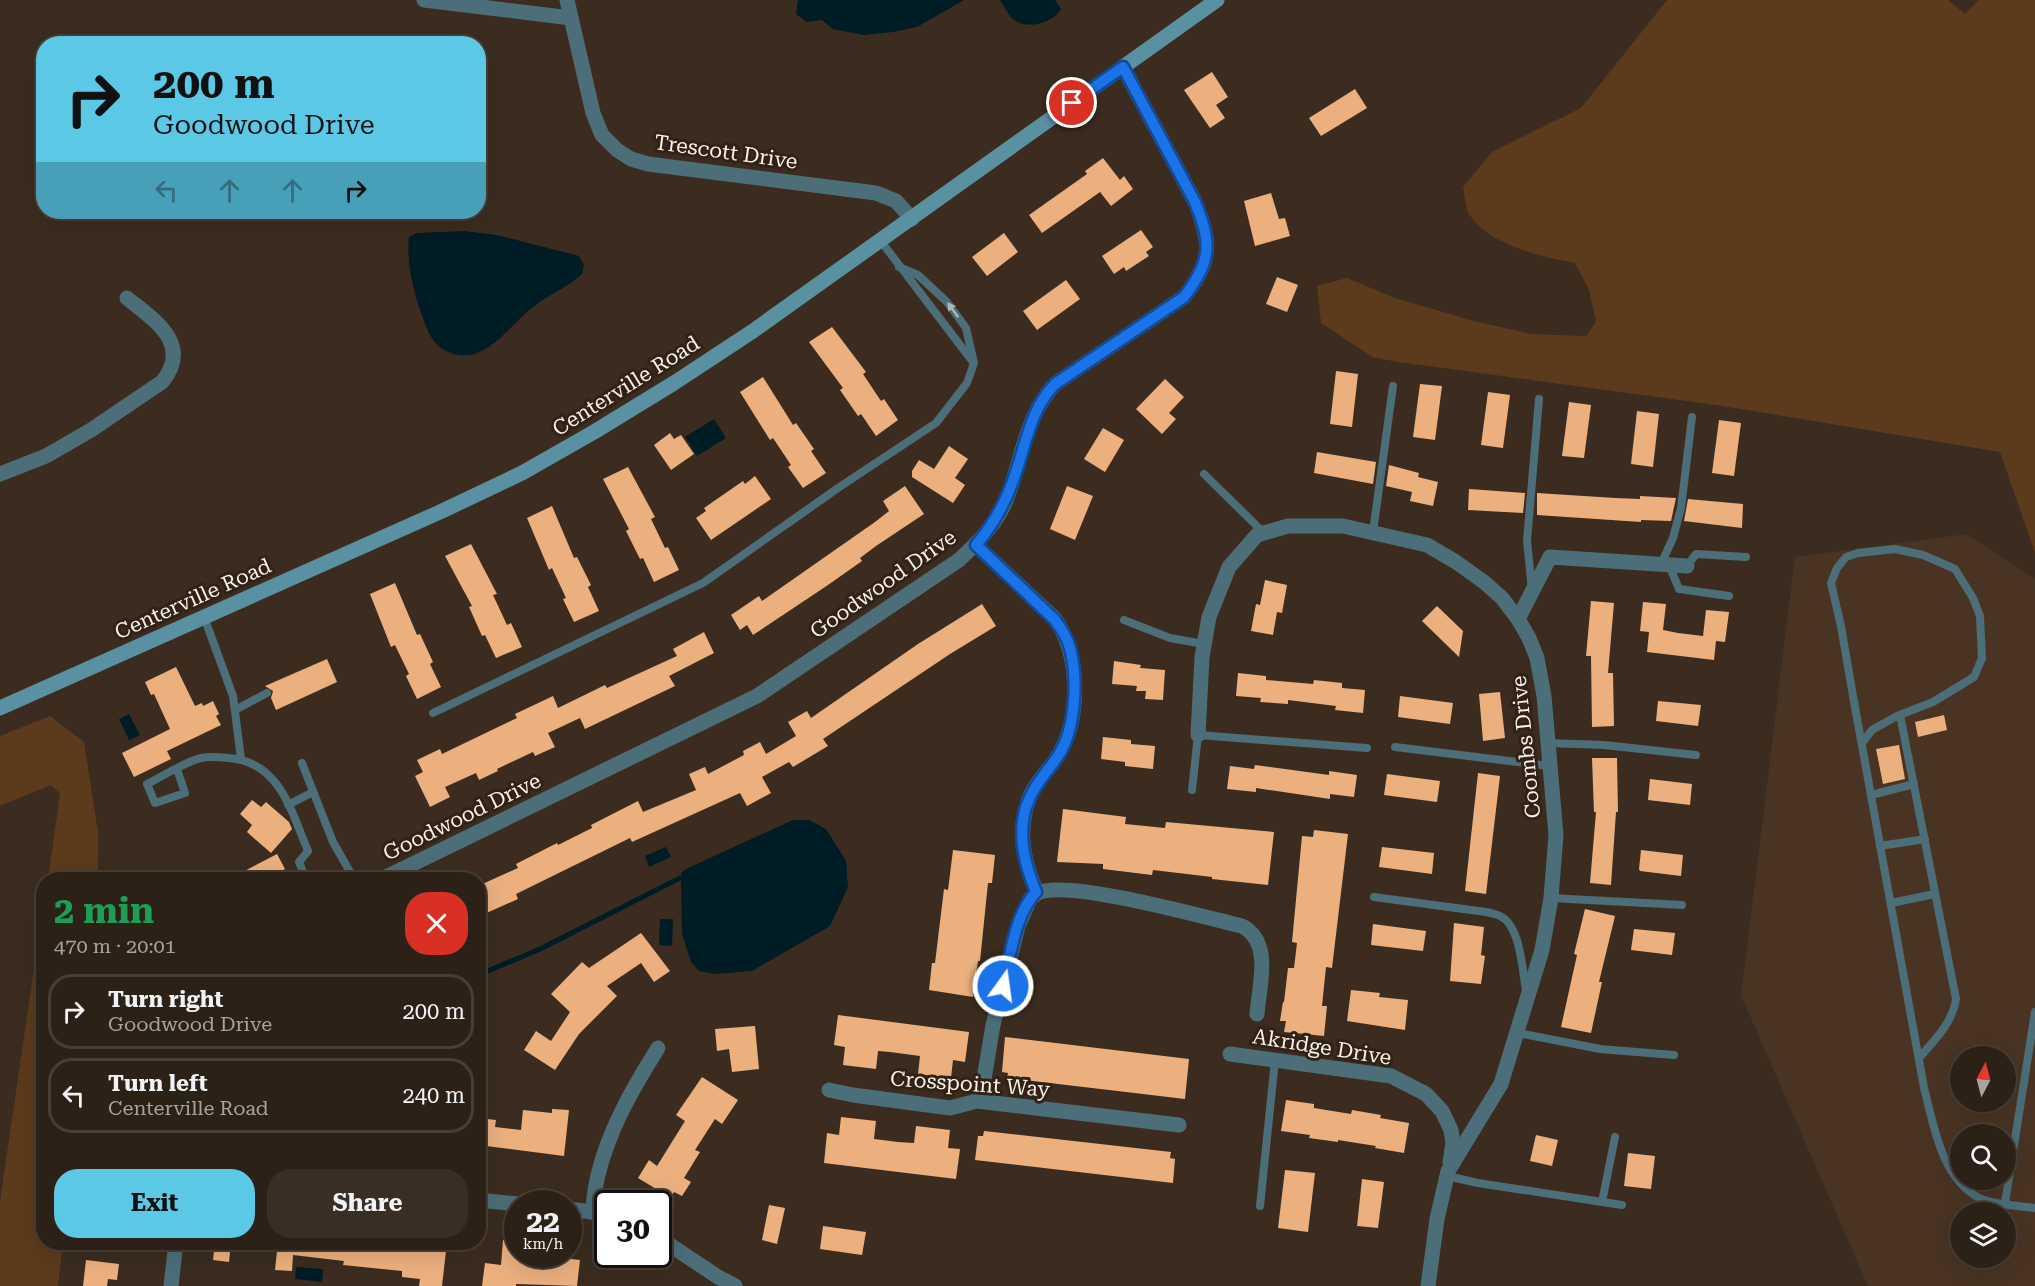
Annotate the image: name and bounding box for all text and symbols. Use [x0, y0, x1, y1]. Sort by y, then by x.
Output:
text: 200 m [153, 59, 275, 108]
icon: right [54, 60, 132, 138]
pin [1046, 77, 1097, 128]
icon: arrive [1055, 86, 1088, 119]
text: Goodwood Drive [153, 109, 375, 141]
street label: Trescott Drive [653, 130, 799, 174]
icon: left [150, 174, 183, 207]
icon: ahead [213, 174, 246, 207]
icon: ahead [276, 174, 309, 207]
icon: right [339, 174, 372, 207]
one-way arrow [947, 303, 959, 319]
street label: Centerville Road [548, 331, 704, 441]
street label: Goodwood Drive [806, 525, 960, 643]
street label: Centerville Road [111, 554, 275, 644]
street label: Coombs Drive [1507, 674, 1545, 820]
street label: Goodwood Drive [379, 768, 545, 866]
text: 2 min [54, 890, 154, 932]
button: close [405, 892, 468, 955]
text: 470 m · 20:01 [54, 934, 176, 958]
position arrow [971, 954, 1035, 1018]
text: Turn right [108, 987, 223, 1012]
icon: right [57, 995, 90, 1028]
text: 200 m [402, 999, 465, 1024]
text: Goodwood Drive [108, 1012, 272, 1036]
street label: Akridge Drive [1251, 1024, 1393, 1070]
north arrow [1950, 1046, 2016, 1112]
map controls [1950, 1046, 2016, 1268]
street label: Crosspoint Way [889, 1066, 1051, 1102]
text: Turn left [108, 1071, 208, 1096]
icon: left [57, 1079, 90, 1112]
text: 240 m [402, 1083, 465, 1108]
text: Centerville Road [108, 1096, 269, 1120]
button: search [1950, 1124, 2016, 1190]
button: Exit [54, 1169, 255, 1238]
button: Share [267, 1169, 468, 1238]
speed limit sign: 30 [594, 1190, 672, 1268]
button: layers [1950, 1202, 2016, 1268]
text: 22 [526, 1204, 560, 1239]
text: km/h [523, 1235, 563, 1253]

